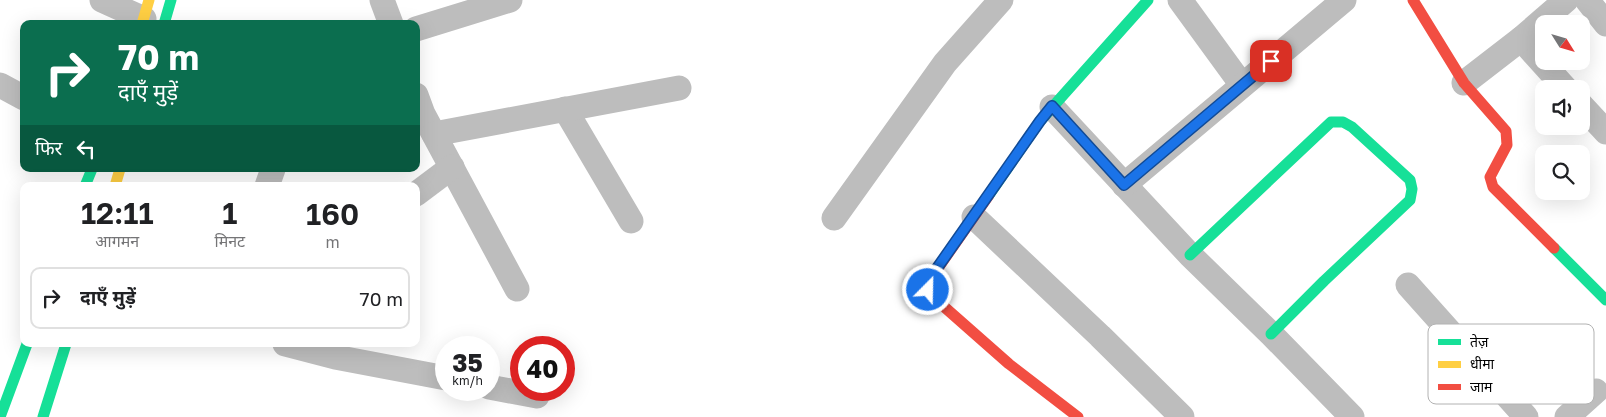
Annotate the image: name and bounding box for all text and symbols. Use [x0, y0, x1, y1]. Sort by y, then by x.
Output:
north arrow [1535, 15, 1590, 70]
map controls [1535, 15, 1590, 200]
text: 70 m [118, 36, 199, 78]
icon: right [35, 40, 100, 105]
pin [1250, 40, 1292, 82]
icon: arrive [1257, 47, 1285, 75]
text: दाएँ मुड़ें [118, 78, 178, 105]
button: sound [1535, 80, 1590, 135]
icon: left [72, 135, 100, 163]
text: फिर [35, 136, 62, 159]
button: search [1535, 145, 1590, 200]
text: 12:11 [81, 195, 154, 231]
text: 1 [222, 195, 237, 231]
text: 160 [306, 196, 359, 232]
text: आगमन [95, 231, 139, 251]
text: मिनट [214, 231, 245, 251]
text: m [325, 232, 340, 252]
position arrow [901, 263, 953, 315]
icon: right [37, 284, 65, 312]
text: दाएँ मुड़ें [80, 285, 136, 308]
text: 70 m [360, 287, 403, 310]
legend [1428, 324, 1594, 404]
text: तेज़ [1470, 333, 1489, 350]
speed limit sign: 40 [510, 336, 575, 401]
text: 35 [452, 347, 483, 378]
text: धीमा [1470, 355, 1495, 372]
text: km/h [452, 373, 483, 388]
text: जाम [1470, 378, 1493, 395]

